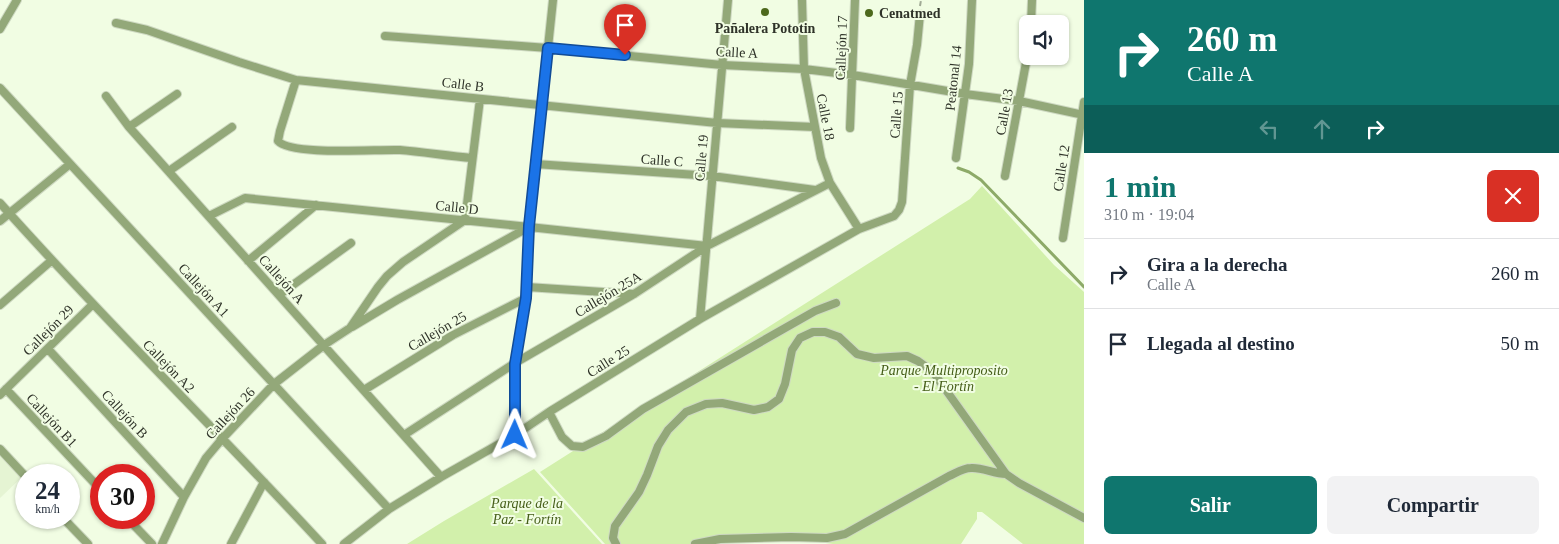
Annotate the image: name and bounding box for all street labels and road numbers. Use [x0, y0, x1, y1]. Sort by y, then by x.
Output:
street label: Callejón 17 [833, 15, 850, 81]
street label: Calle A [715, 44, 759, 61]
street label: Peatonal 14 [943, 45, 964, 112]
street label: Calle B [441, 74, 485, 95]
street label: Calle 13 [993, 88, 1016, 137]
street label: Calle 15 [887, 91, 906, 139]
street label: Calle 18 [814, 93, 837, 142]
street label: Calle 19 [692, 134, 711, 182]
street label: Calle 12 [1050, 144, 1073, 192]
street label: Calle C [640, 152, 684, 169]
street label: Calle D [435, 198, 479, 217]
street label: Callejón A [256, 252, 308, 307]
street label: Callejón A1 [175, 261, 232, 320]
street label: Callejón 25A [572, 268, 645, 320]
street label: Callejón 29 [20, 302, 77, 359]
street label: Callejón 25 [405, 309, 469, 354]
street label: Callejón A2 [140, 337, 197, 396]
street label: Calle 25 [584, 343, 632, 380]
street label: Callejón 26 [203, 384, 258, 442]
street label: Callejón B [99, 387, 151, 441]
street label: Callejón B1 [23, 391, 80, 450]

